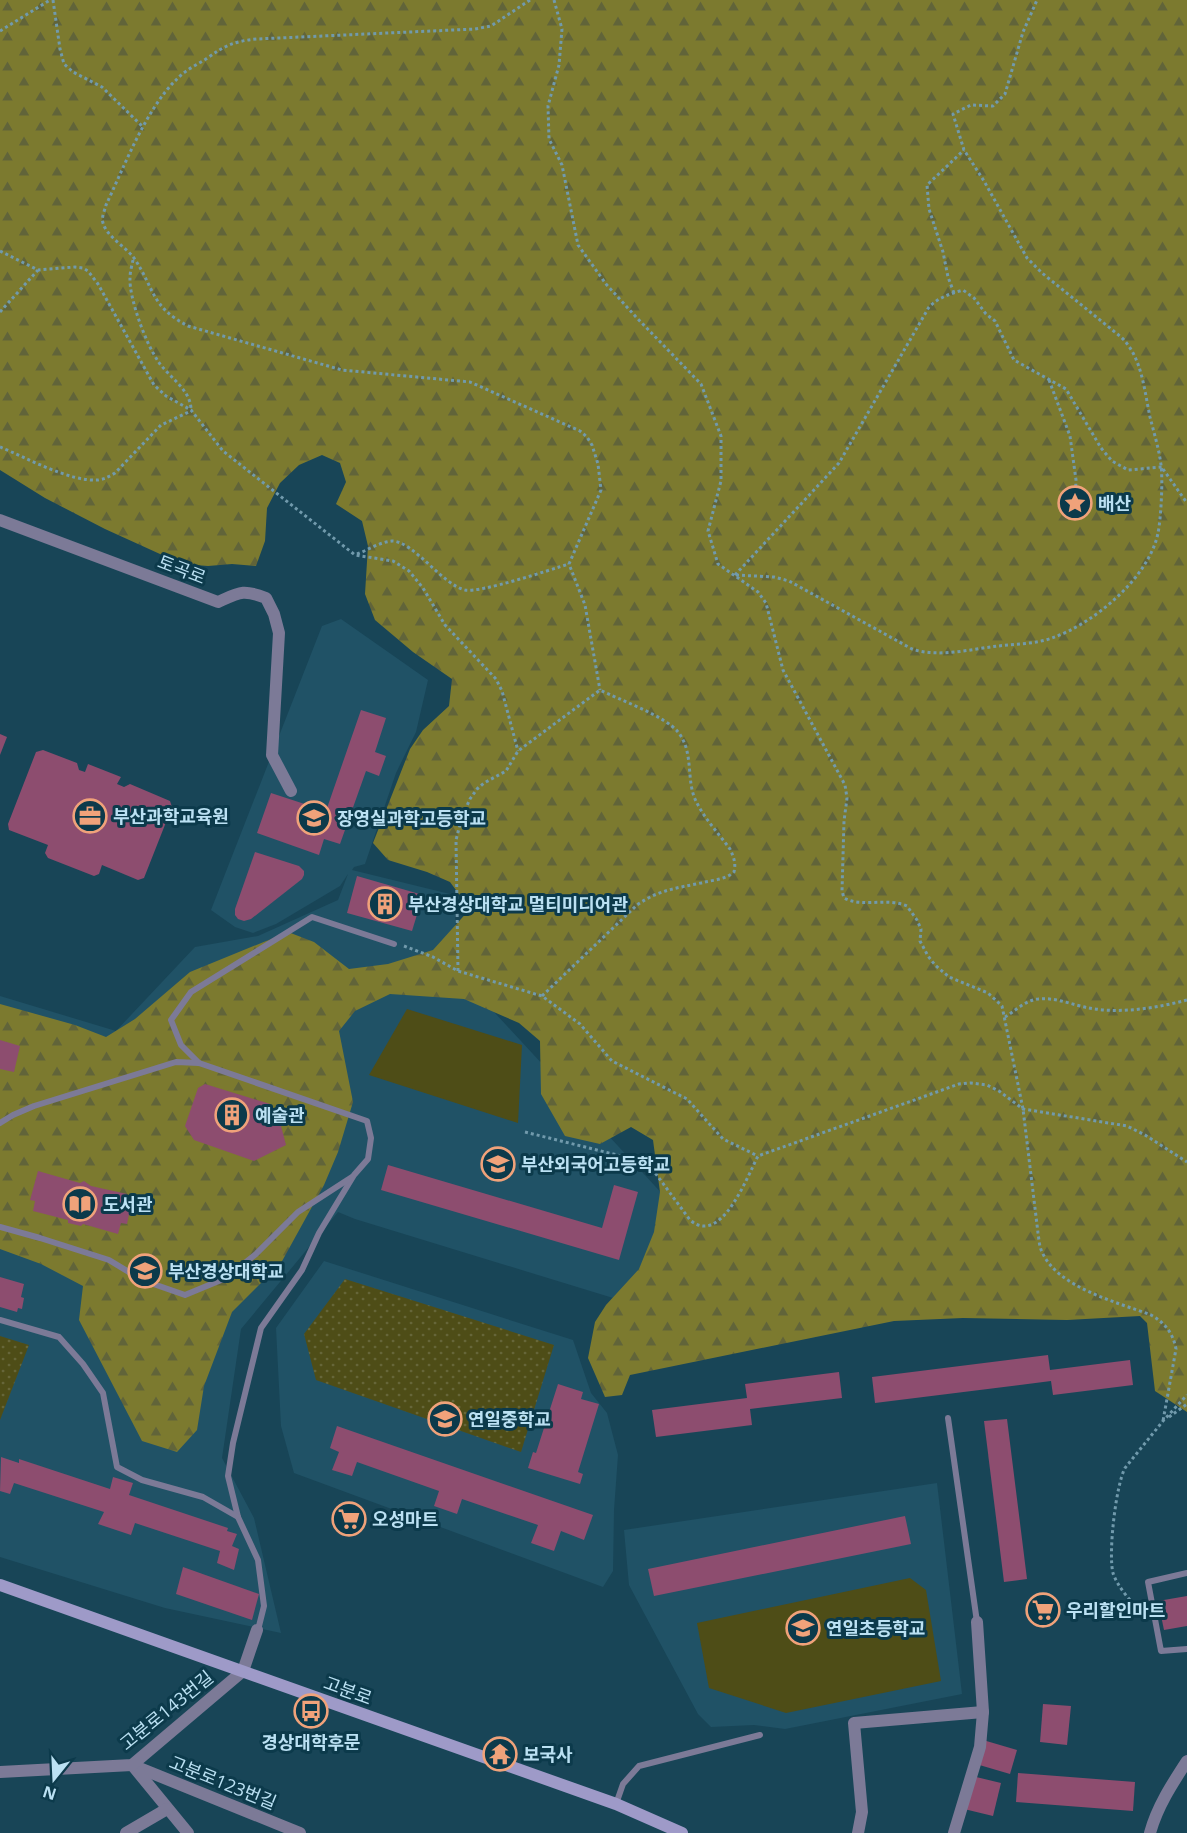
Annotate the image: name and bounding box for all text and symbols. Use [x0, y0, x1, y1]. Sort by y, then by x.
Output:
place icon: 배산 [1057, 485, 1093, 521]
place label: 배산 [1098, 491, 1132, 515]
street label: 토곡로 [155, 549, 209, 589]
office icon: 부산과학교육원 [72, 798, 108, 834]
school or university icon: 장영실과학고등학교 [296, 800, 332, 836]
place label: 부산과학교육원 [113, 804, 229, 828]
place label: 장영실과학고등학교 [337, 806, 486, 830]
building icon: 부산경상대학교 멀티미디어관 [367, 886, 403, 922]
place label: 부산경상대학교 멀티미디어관 [408, 892, 628, 916]
building icon: 예술관 [214, 1097, 250, 1133]
place label: 예술관 [255, 1103, 305, 1127]
school or university icon: 부산외국어고등학교 [480, 1146, 516, 1182]
place label: 부산외국어고등학교 [521, 1152, 670, 1176]
library icon: 도서관 [62, 1186, 98, 1222]
place label: 도서관 [103, 1192, 153, 1216]
school or university icon: 부산경상대학교 [127, 1253, 163, 1289]
place label: 부산경상대학교 [168, 1259, 284, 1283]
school or university icon: 연일중학교 [427, 1401, 463, 1437]
place label: 연일중학교 [468, 1407, 551, 1431]
supermarket icon: 오성마트 [331, 1501, 367, 1537]
place label: 오성마트 [372, 1507, 438, 1531]
supermarket icon: 우리할인마트 [1025, 1592, 1061, 1628]
place label: 우리할인마트 [1066, 1598, 1165, 1622]
school or university icon: 연일초등학교 [785, 1610, 821, 1646]
place label: 연일초등학교 [826, 1616, 925, 1640]
street label: 고분로143번길 [114, 1665, 218, 1755]
street label: 고분로 [321, 1670, 375, 1710]
bus stop icon: 경상대학후문 [293, 1693, 329, 1729]
place label: 경상대학후문 [261, 1730, 361, 1754]
temple icon: 보국사 [482, 1736, 518, 1772]
place label: 보국사 [523, 1742, 573, 1766]
north arrow [24, 1749, 84, 1809]
street label: 고분로123번길 [166, 1750, 280, 1814]
text: N [40, 1781, 59, 1806]

